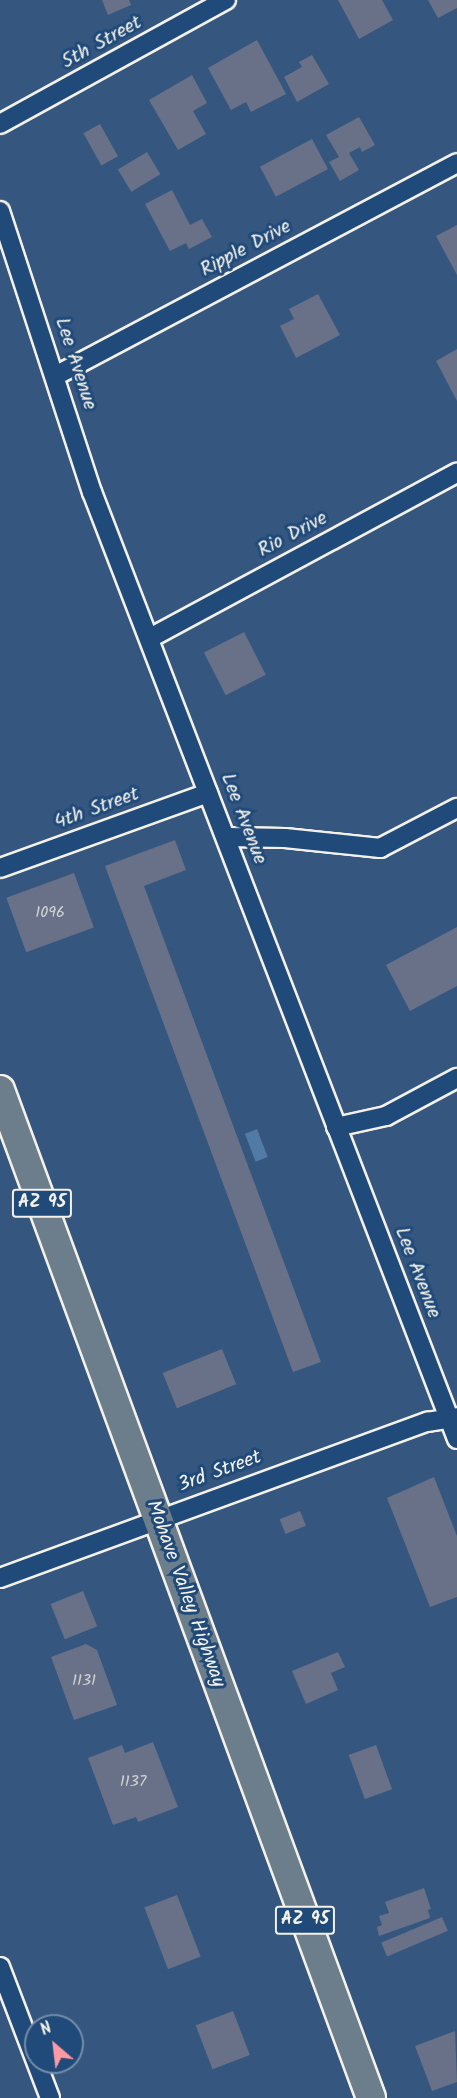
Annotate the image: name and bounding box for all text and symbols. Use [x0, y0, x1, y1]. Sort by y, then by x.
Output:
street label: 5th Street [58, 11, 146, 75]
street label: Ripple Drive [197, 215, 295, 283]
street label: Lee Avenue [49, 315, 101, 413]
street label: Rio Drive [254, 507, 332, 563]
street label: Lee Avenue [215, 770, 271, 868]
street label: 4th Street [51, 783, 143, 835]
house number: 1096 [35, 903, 65, 923]
road number: AZ 95 [10, 1188, 74, 1218]
street label: Lee Avenue [389, 1224, 445, 1322]
street label: 3rd Street [175, 1446, 265, 1498]
street label: Mohave Valley Highway [140, 1497, 230, 1691]
house number: 1131 [72, 1671, 96, 1691]
house number: 1137 [120, 1772, 146, 1792]
road number: AZ 95 [274, 1905, 336, 1935]
north arrow [24, 2014, 84, 2074]
text: N [36, 2016, 57, 2043]

